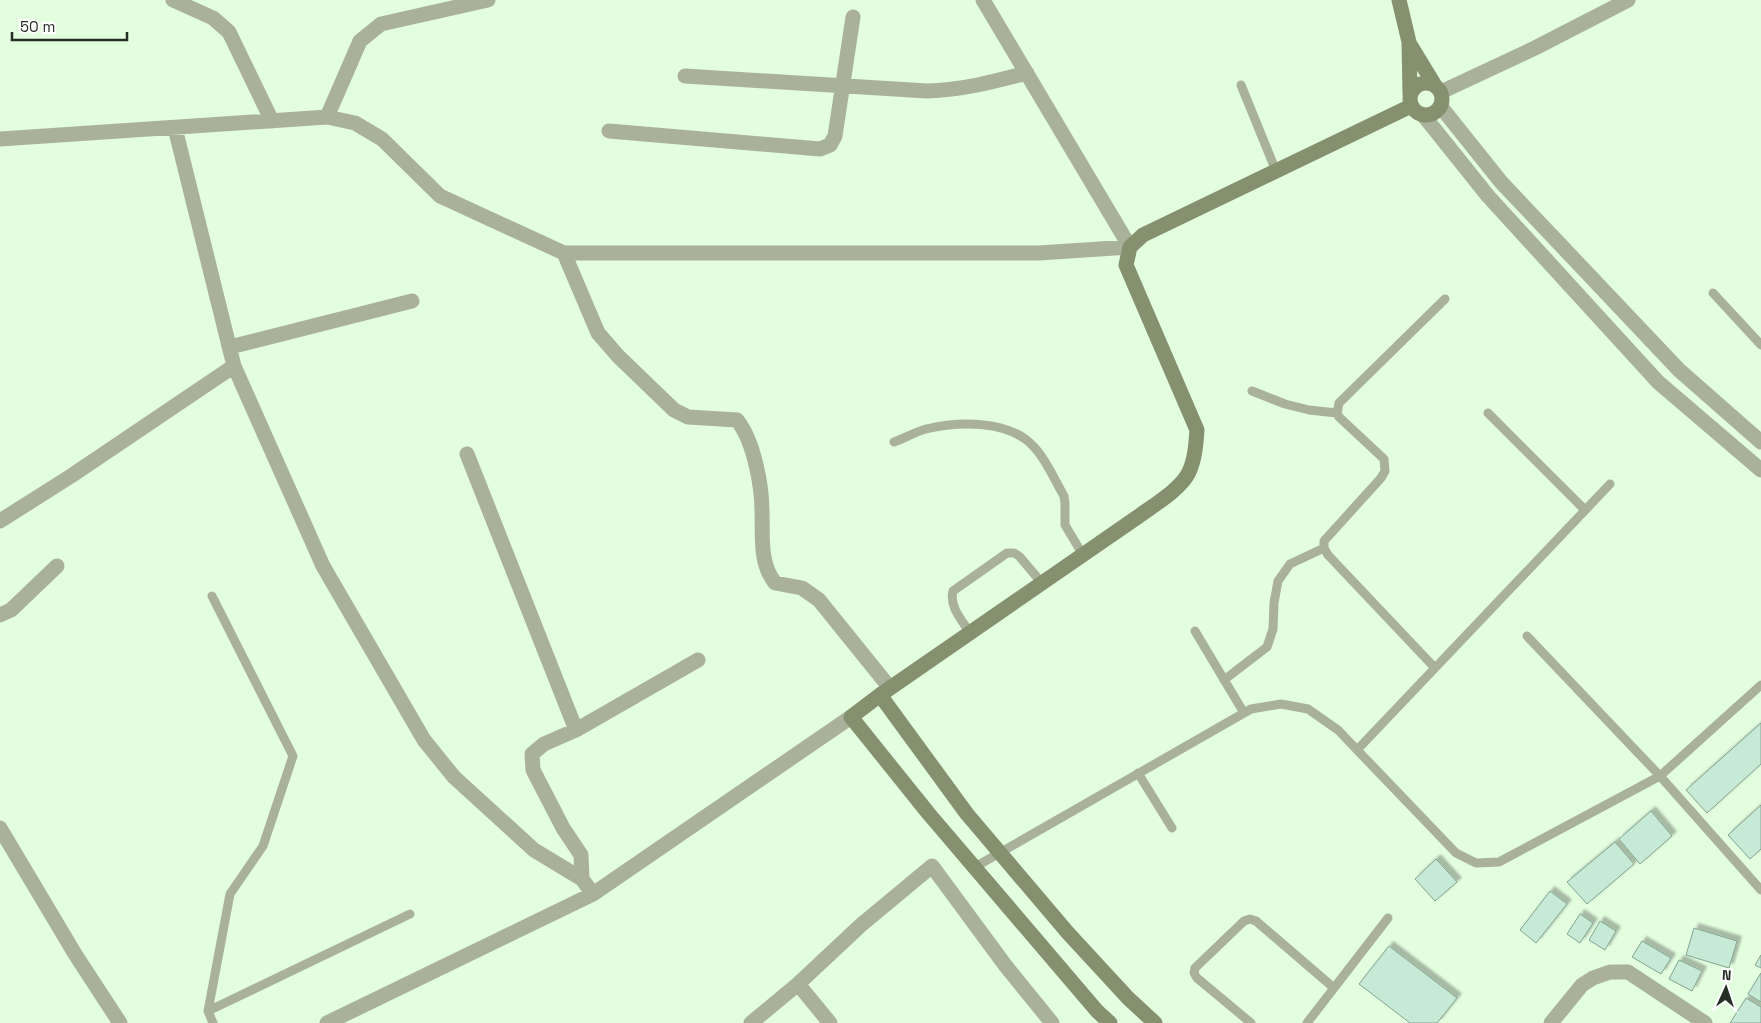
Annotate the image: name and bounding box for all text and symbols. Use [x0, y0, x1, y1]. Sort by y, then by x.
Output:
scale bar [12, 10, 128, 42]
text: 50 m [20, 17, 55, 36]
north arrow [1701, 963, 1751, 1013]
text: N [1722, 966, 1732, 984]

